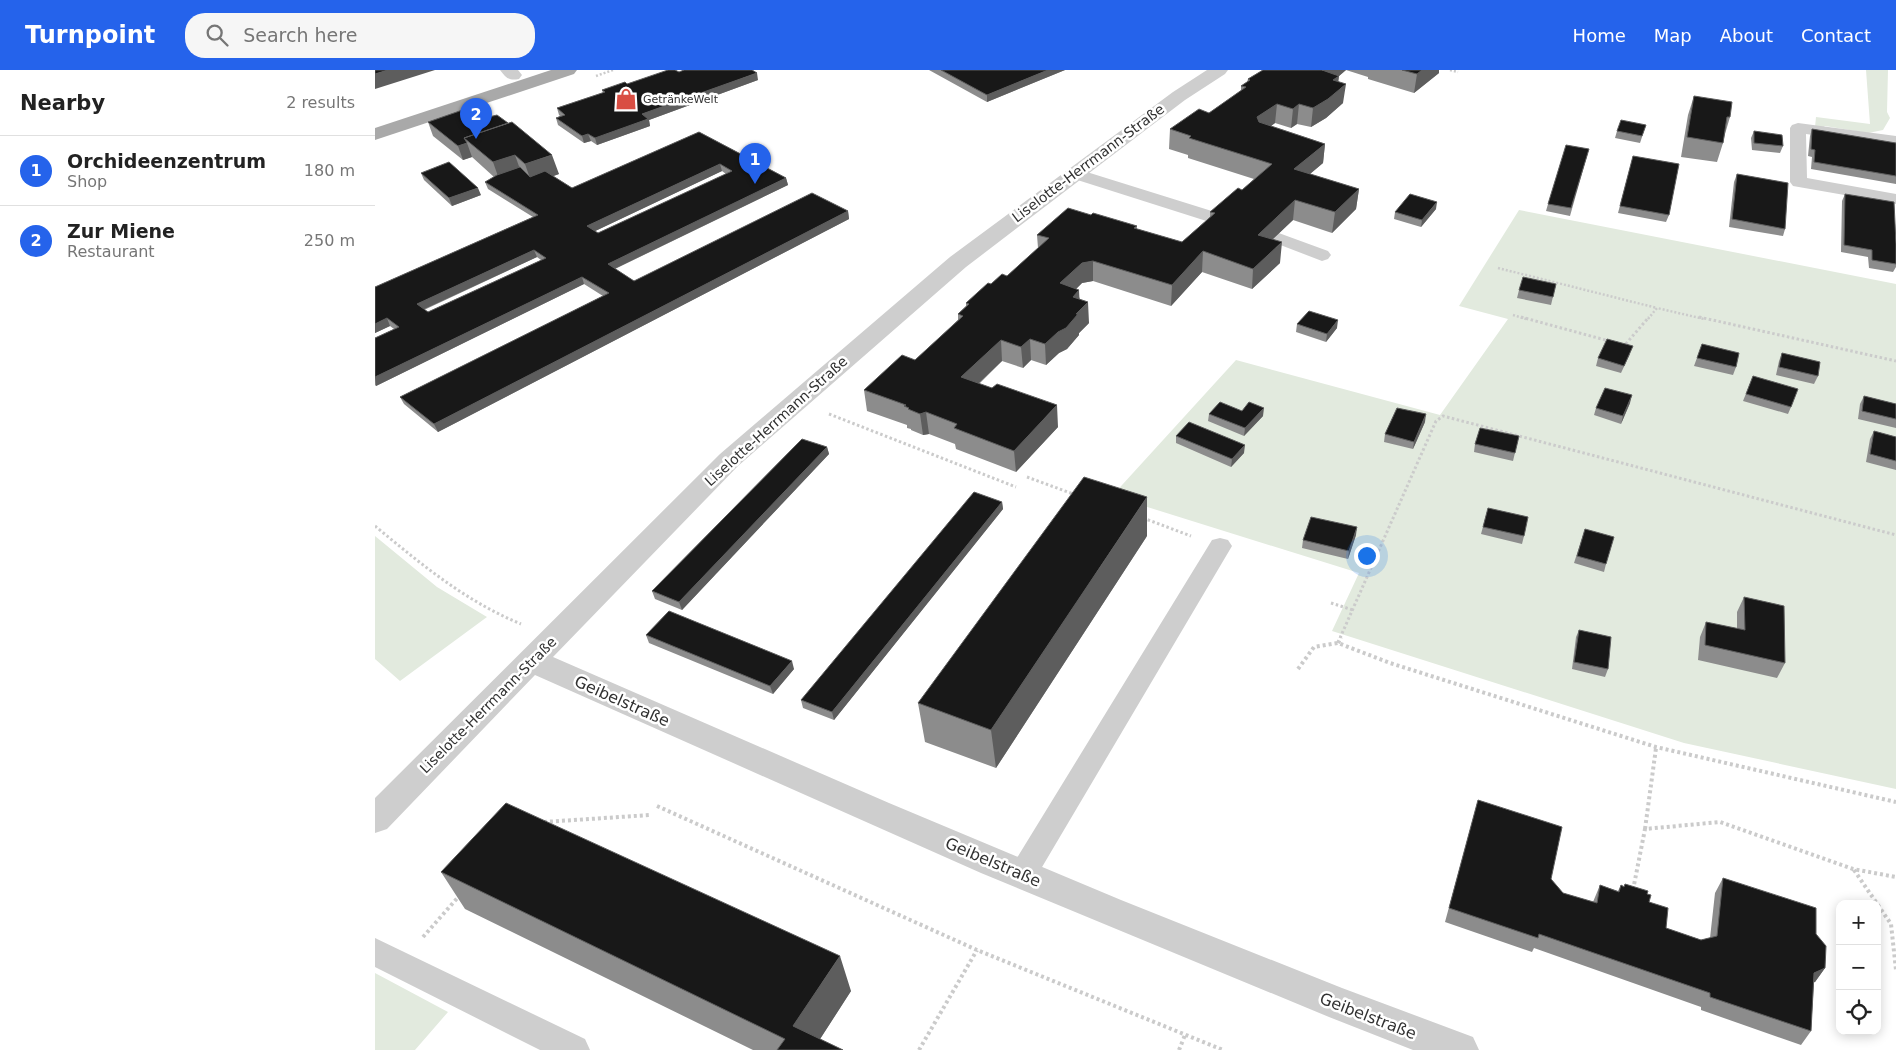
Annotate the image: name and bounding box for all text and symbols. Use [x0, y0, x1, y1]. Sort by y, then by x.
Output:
search box [185, 13, 535, 58]
text: Turnpoint [25, 21, 155, 49]
icon: search [203, 21, 231, 49]
text: Search here [243, 24, 357, 46]
text: Home [1573, 25, 1626, 46]
text: Map [1654, 25, 1692, 46]
text: About [1720, 25, 1773, 46]
text: Contact [1801, 25, 1871, 46]
shop icon: GetränkeWelt [613, 86, 639, 112]
text: Nearby [20, 91, 105, 115]
text: 2 results [286, 93, 355, 112]
place label: GetränkeWelt [643, 93, 719, 106]
pin: 2 [460, 98, 492, 139]
street label: Liselotte-Herrmann-Straße [1009, 101, 1167, 225]
pin: 1 [739, 143, 771, 184]
text: Orchideenzentrum [67, 150, 266, 172]
text: 1 [30, 161, 42, 180]
text: 180 m [304, 161, 355, 180]
text: Shop [67, 172, 107, 191]
text: Zur Miene [67, 220, 175, 242]
text: 2 [30, 231, 42, 250]
text: 250 m [304, 231, 355, 250]
text: Restaurant [67, 242, 155, 261]
street label: Liselotte-Herrmann-Straße [702, 353, 850, 489]
your location [1354, 543, 1380, 569]
street label: Liselotte-Herrmann-Straße [417, 634, 559, 776]
street label: Geibelstraße [572, 672, 672, 730]
street label: Geibelstraße [942, 833, 1044, 891]
map controls [1836, 900, 1881, 1035]
button: + [1836, 900, 1881, 945]
button: − [1836, 945, 1881, 990]
street label: Geibelstraße [1317, 989, 1419, 1043]
button: locate [1836, 990, 1881, 1035]

